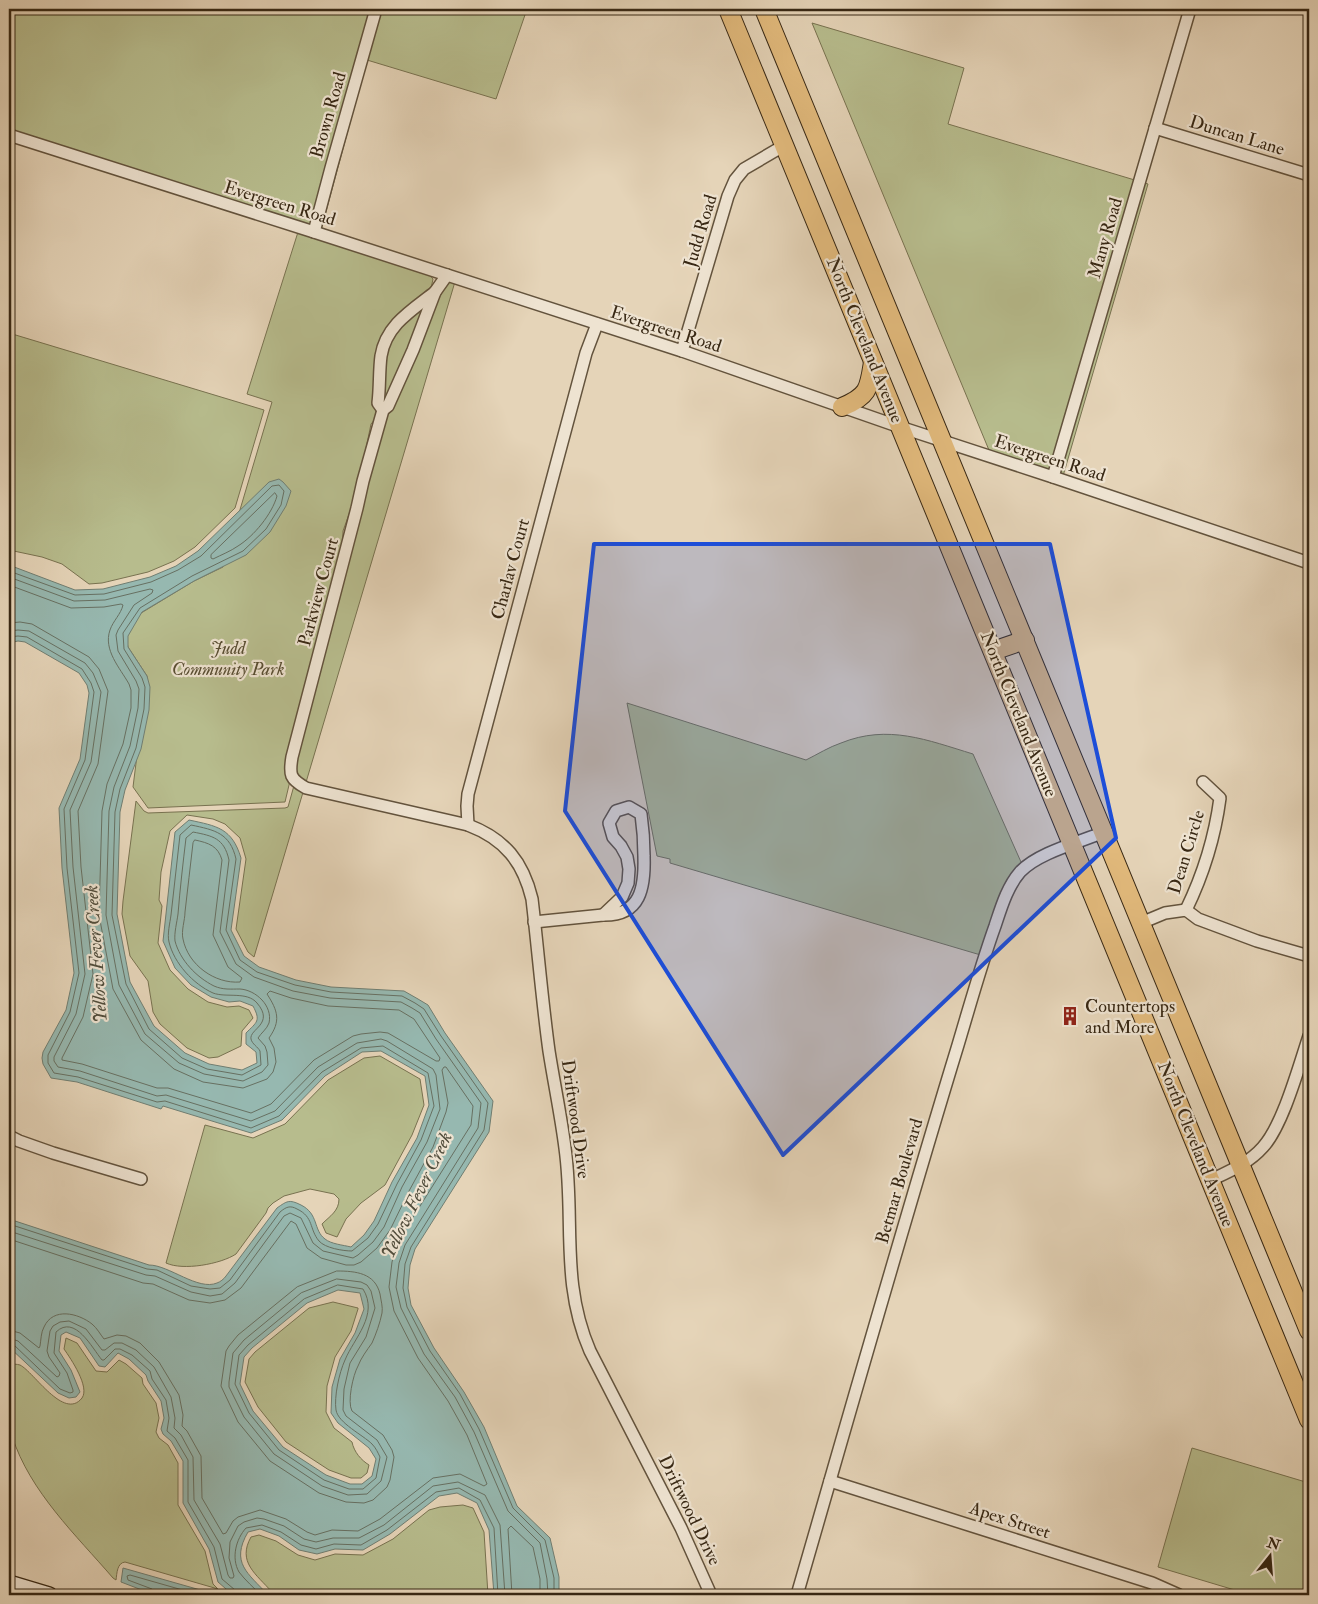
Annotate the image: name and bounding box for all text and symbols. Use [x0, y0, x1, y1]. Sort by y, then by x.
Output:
street label: Brown Road [305, 69, 352, 161]
street label: Duncan Lane [1187, 110, 1288, 161]
street label: Evergreen Road [221, 176, 339, 231]
street label: Judd Road [678, 192, 723, 272]
street label: Many Road [1083, 195, 1128, 281]
street label: North Cleveland Avenue [821, 254, 908, 427]
street label: Evergreen Road [607, 301, 725, 358]
street label: Evergreen Road [991, 430, 1109, 487]
street label: Charlav Court [486, 516, 535, 622]
street label: Parkview Court [293, 535, 344, 649]
street label: North Cleveland Avenue [975, 628, 1062, 801]
park label: Judd Community Park [172, 637, 284, 681]
street label: Dean Circle [1163, 807, 1210, 897]
water label: Yellow Fever Creek [79, 884, 113, 1024]
place label: Countertops and More [1085, 995, 1175, 1039]
building icon: Countertops and More [1059, 1005, 1081, 1027]
street label: Driftwood Drive [556, 1058, 595, 1181]
street label: North Cleveland Avenue [1152, 1058, 1239, 1231]
street label: Betmar Boulevard [871, 1116, 928, 1247]
water label: Yellow Fever Creek [376, 1128, 458, 1263]
street label: Driftwood Drive [653, 1451, 726, 1570]
street label: Apex Street [966, 1496, 1053, 1544]
north arrow [1246, 1532, 1296, 1582]
text: N [1264, 1534, 1283, 1554]

